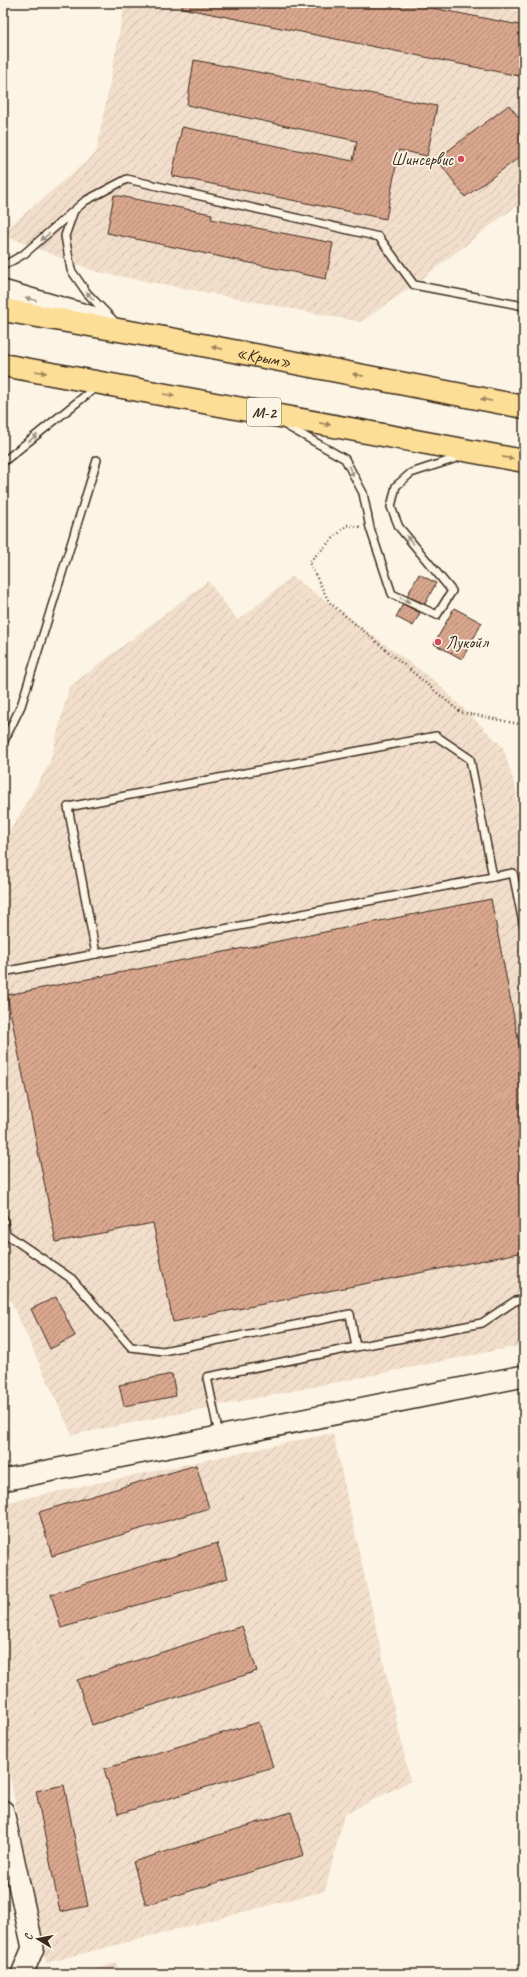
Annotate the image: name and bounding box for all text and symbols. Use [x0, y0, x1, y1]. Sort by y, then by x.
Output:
place label: Шинсервис [391, 149, 454, 170]
marker: Шинсервис [456, 154, 466, 164]
one-way arrow [39, 232, 50, 241]
one-way arrow [85, 291, 94, 301]
one-way arrow [24, 296, 36, 302]
street label: «Крым» [235, 342, 293, 373]
one-way arrow [211, 344, 223, 350]
one-way arrow [35, 369, 47, 375]
one-way arrow [352, 372, 364, 378]
one-way arrow [163, 392, 175, 398]
one-way arrow [480, 397, 492, 403]
road number: М-2 [247, 398, 281, 426]
one-way arrow [319, 421, 331, 427]
one-way arrow [28, 434, 39, 442]
one-way arrow [501, 455, 514, 461]
one-way arrow [348, 466, 355, 477]
one-way arrow [405, 534, 414, 545]
one-way arrow [400, 597, 411, 603]
place label: Лукойл [446, 632, 489, 653]
marker: Лукойл [433, 637, 443, 647]
north arrow [18, 1919, 58, 1959]
text: С [21, 1932, 36, 1941]

